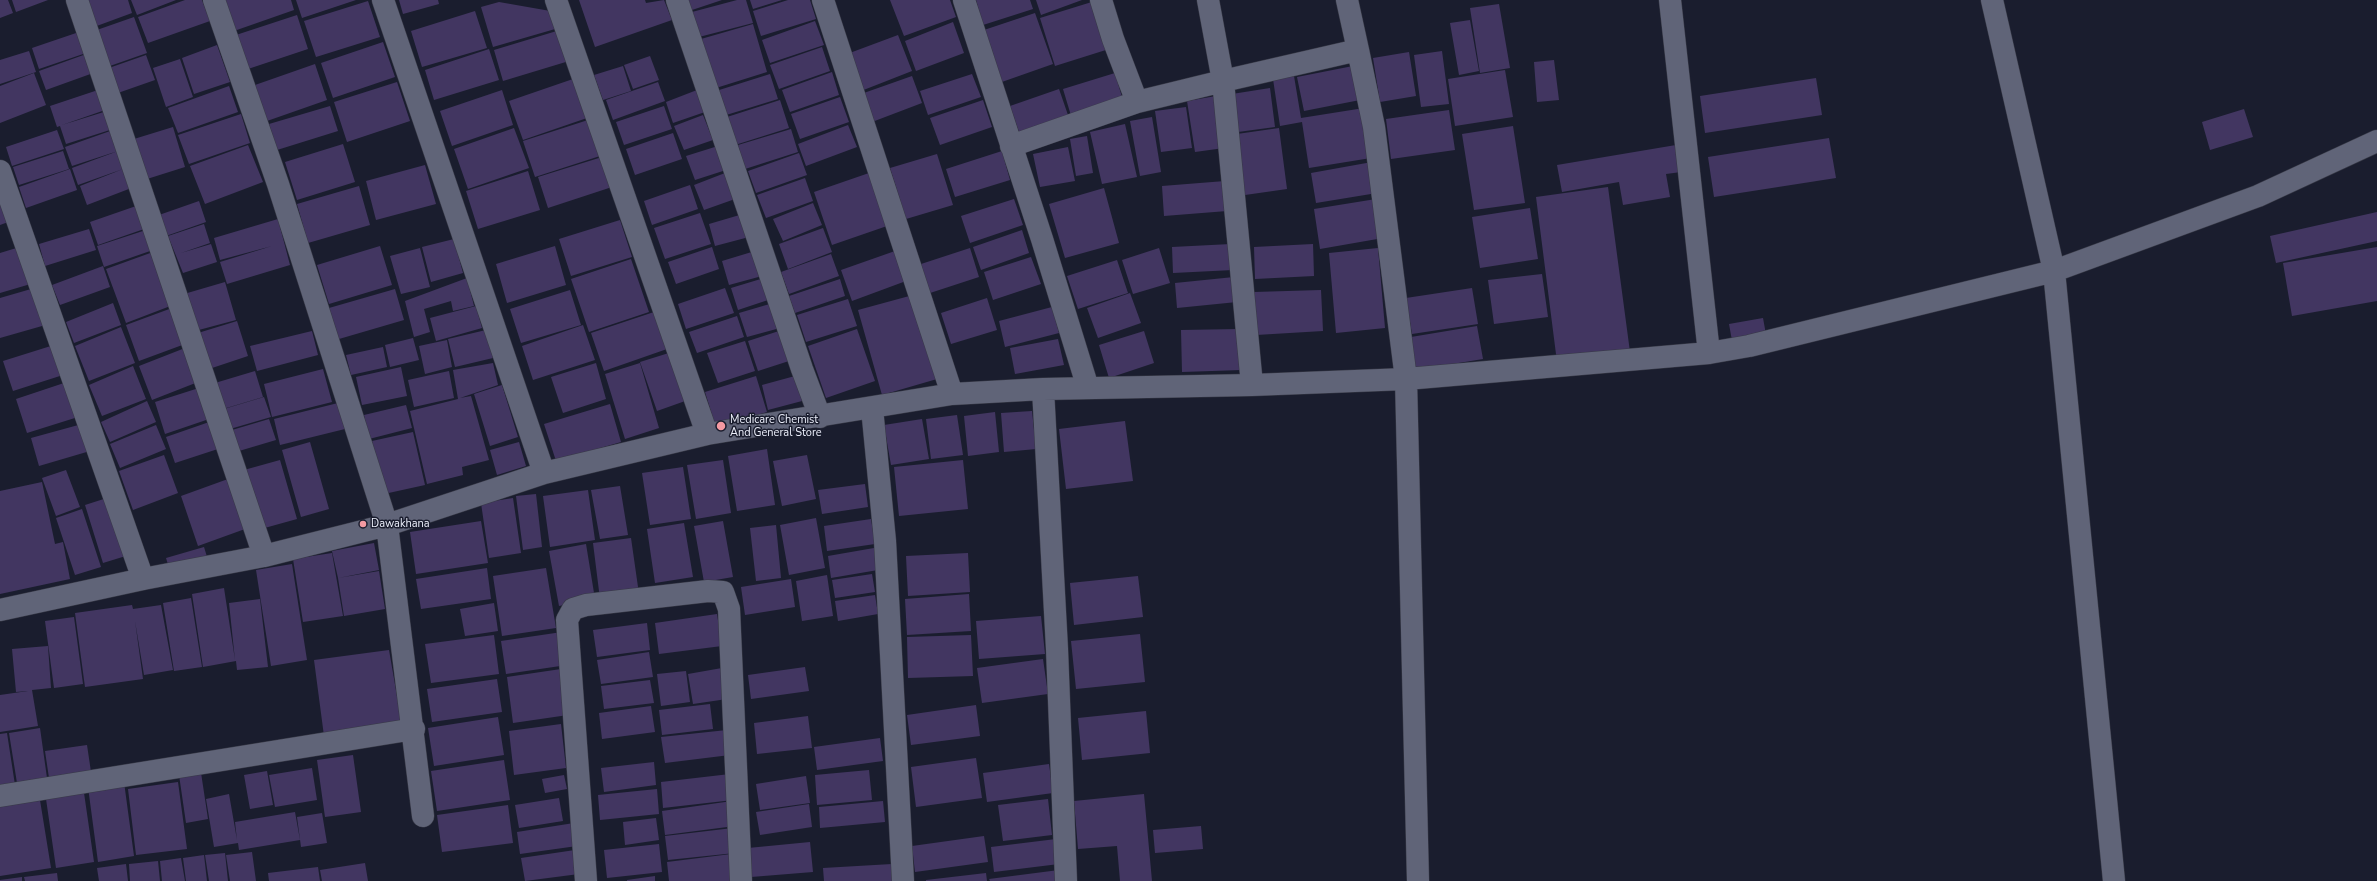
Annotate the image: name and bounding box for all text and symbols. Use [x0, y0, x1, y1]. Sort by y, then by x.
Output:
place label: Medicare Chemist And General Store [730, 413, 822, 439]
marker: Medicare Chemist And General Store [715, 420, 727, 432]
place label: Dawakhana [371, 517, 430, 531]
marker: Dawakhana [358, 519, 368, 529]

